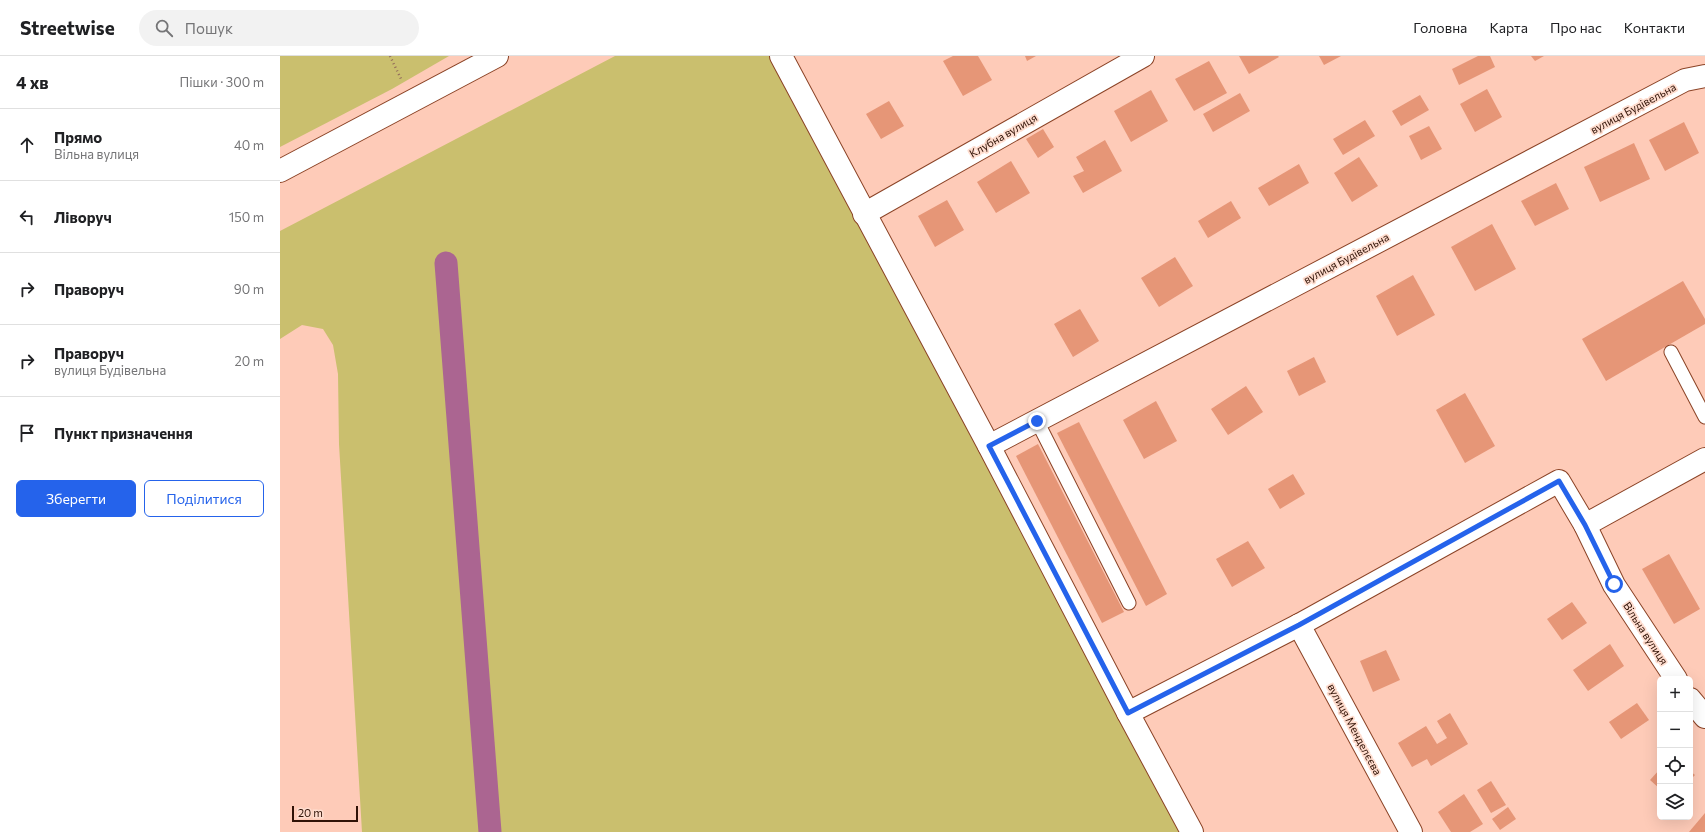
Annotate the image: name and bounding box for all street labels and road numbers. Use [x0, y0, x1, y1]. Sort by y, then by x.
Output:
street label: вулиця Будівельна [1588, 80, 1678, 136]
street label: Клубна вулиця [967, 110, 1039, 160]
street label: вулиця Будівельна [1301, 230, 1391, 286]
street label: Вільна вулиця [1621, 599, 1671, 667]
street label: вулиця Менделєєва [1325, 681, 1385, 777]

